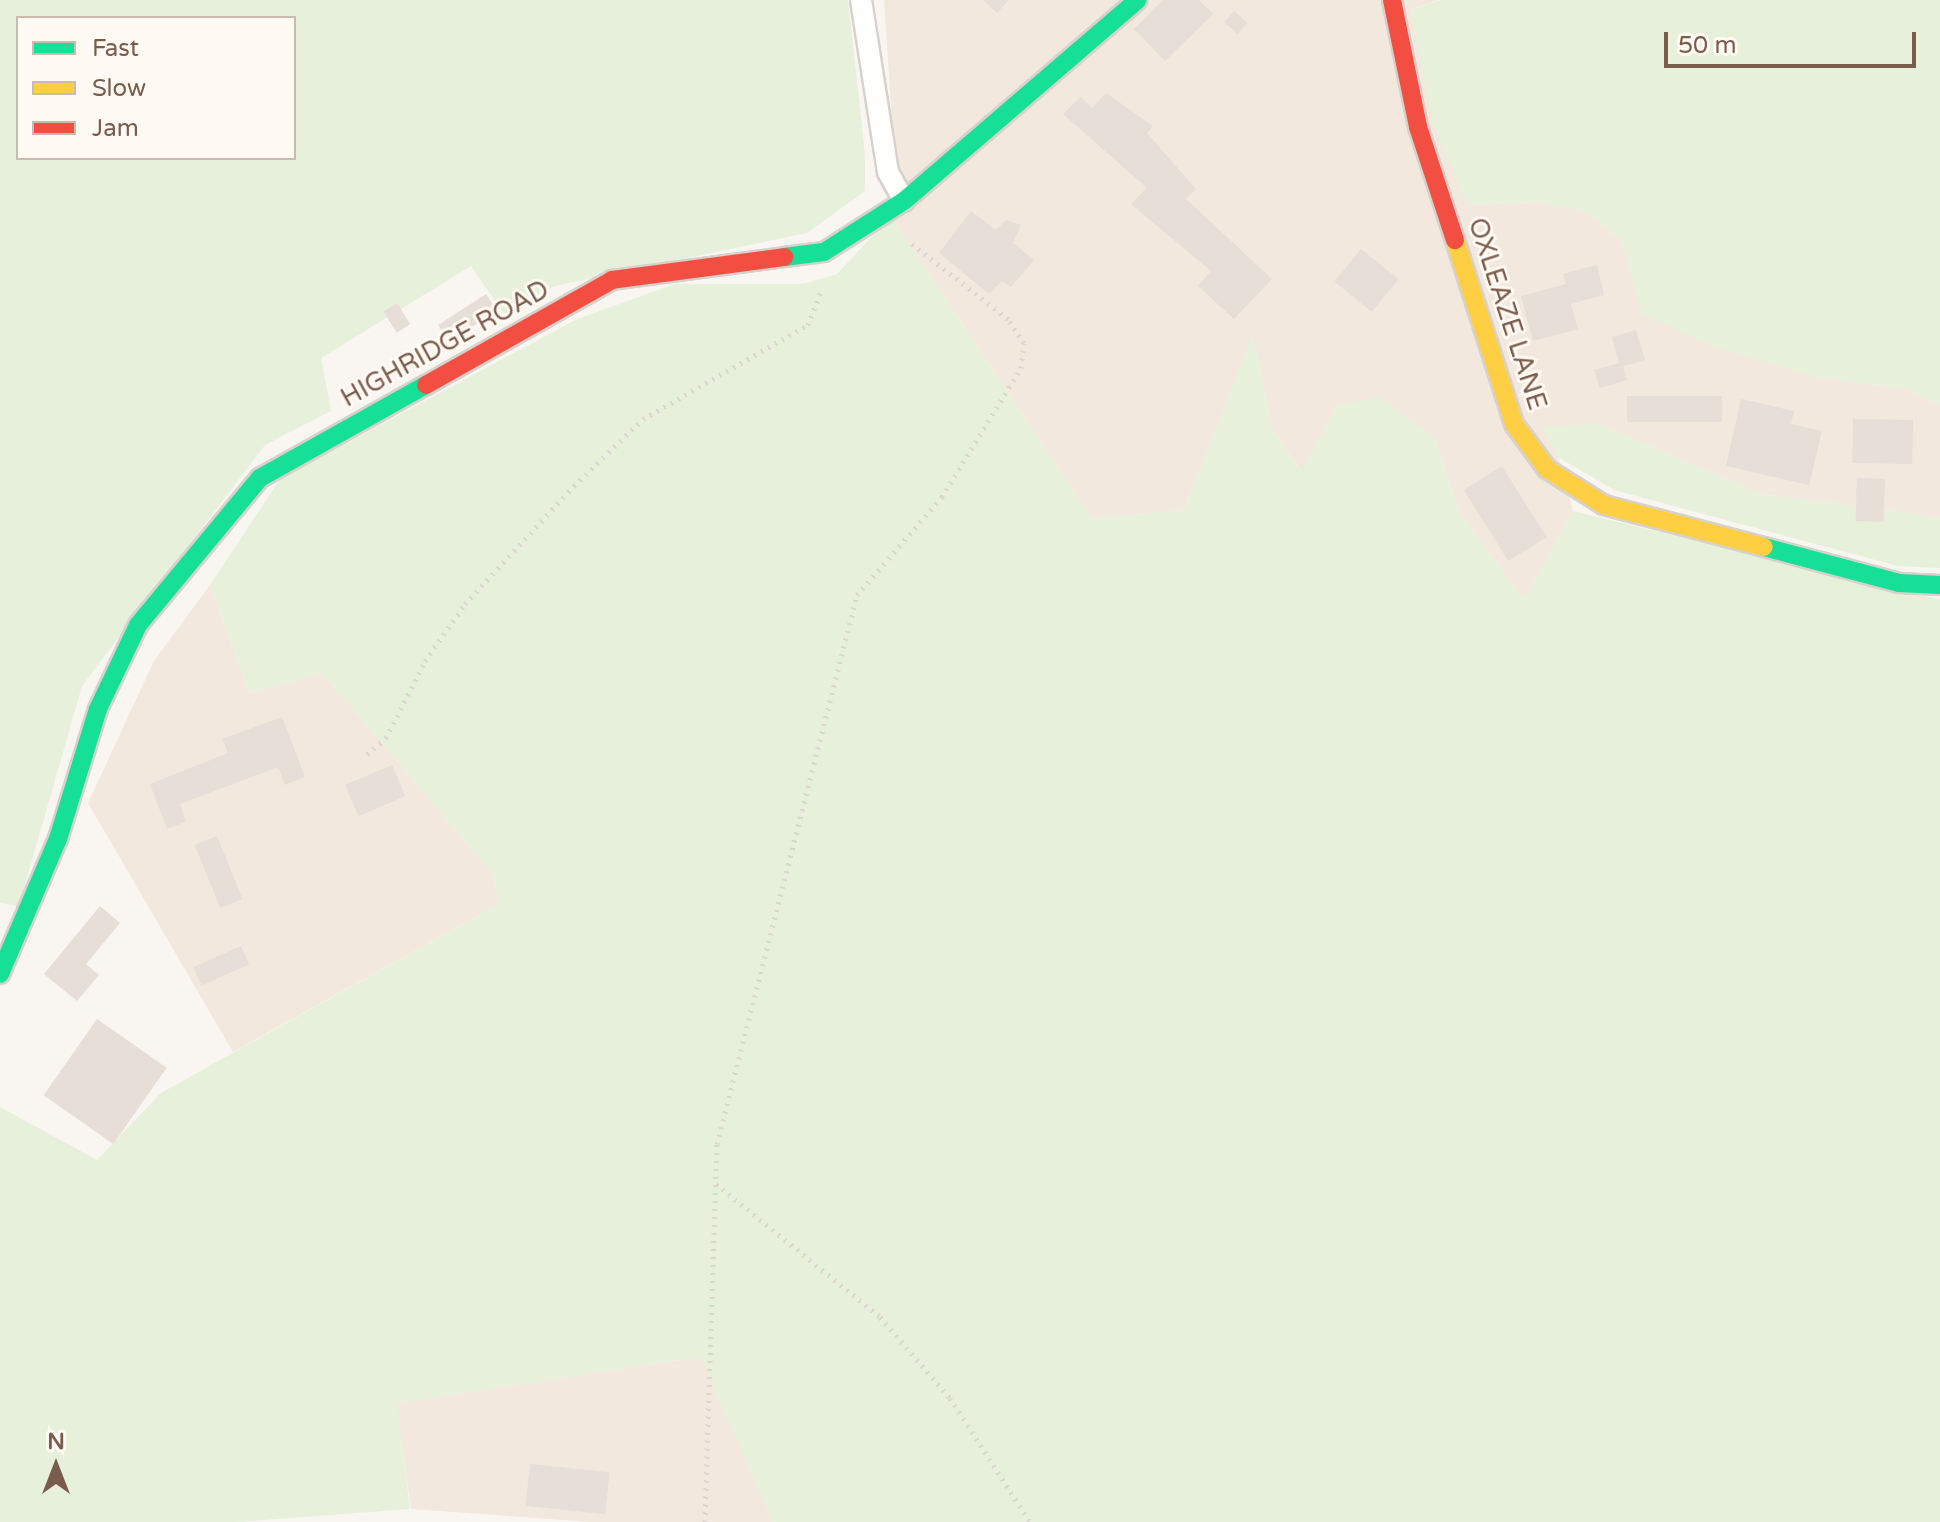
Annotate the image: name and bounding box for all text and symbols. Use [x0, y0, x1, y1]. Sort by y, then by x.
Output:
legend [16, 16, 296, 160]
scale bar [1668, 16, 1920, 66]
text: 50 m [1678, 31, 1736, 60]
text: Fast [92, 34, 139, 63]
text: Slow [92, 74, 146, 103]
text: Jam [92, 114, 139, 143]
street label: OXLEAZE LANE [1461, 214, 1553, 414]
street label: HIGHRIDGE ROAD [336, 274, 554, 414]
north arrow [16, 1426, 96, 1506]
text: N [47, 1429, 65, 1455]

